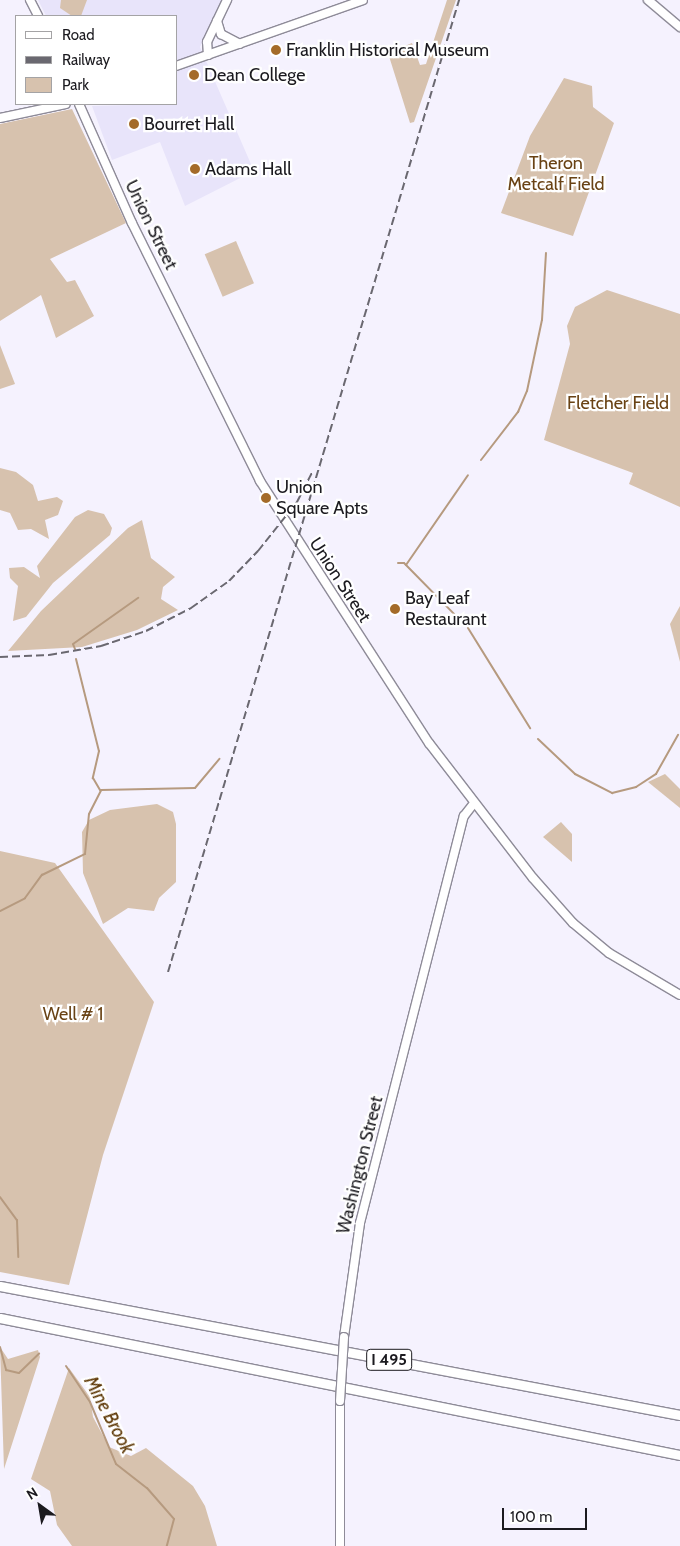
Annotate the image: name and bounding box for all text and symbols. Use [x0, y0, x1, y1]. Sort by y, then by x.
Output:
legend [15, 15, 178, 105]
text: Road [62, 26, 95, 44]
place label: Franklin Historical Museum [286, 39, 489, 61]
marker: Franklin Historical Museum [270, 44, 282, 56]
text: Railway [62, 51, 110, 69]
place label: Dean College [204, 64, 305, 86]
marker: Dean College [188, 69, 200, 81]
text: Park [62, 76, 89, 94]
place label: Bourret Hall [144, 113, 234, 135]
marker: Bourret Hall [128, 118, 140, 130]
park label: Theron Metcalf Field [507, 153, 605, 195]
place label: Adams Hall [205, 158, 291, 180]
marker: Adams Hall [189, 163, 201, 175]
street label: Union Street [120, 177, 182, 273]
park label: Fletcher Field [567, 392, 669, 414]
place label: Union Square Apts [276, 477, 368, 520]
marker: Union Square Apts [260, 492, 272, 504]
street label: Union Street [305, 533, 375, 627]
place label: Bay Leaf Restaurant [405, 588, 487, 630]
marker: Bay Leaf Restaurant [389, 603, 401, 615]
park label: Well # 1 [43, 1003, 103, 1025]
street label: Washington Street [332, 1094, 388, 1236]
road number: I 495 [365, 1346, 413, 1374]
water label: Mine Brook [79, 1372, 139, 1458]
north arrow [15, 1481, 65, 1531]
text: N [23, 1483, 41, 1504]
scale bar [505, 1498, 590, 1530]
text: 100 m [510, 1508, 552, 1526]

